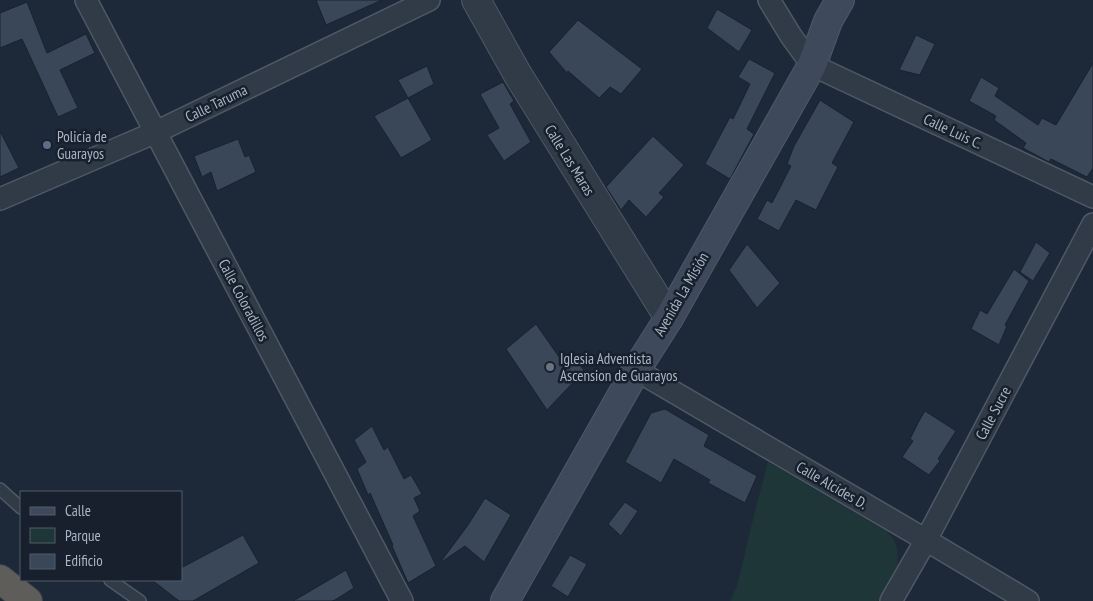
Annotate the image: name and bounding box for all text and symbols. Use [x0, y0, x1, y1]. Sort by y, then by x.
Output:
street label: Calle Taruma [182, 80, 250, 126]
street label: Calle Luis C. [921, 109, 986, 153]
street label: Calle Las Maras [541, 121, 599, 199]
place label: Policía de Guarayos [57, 127, 107, 163]
marker: Policía de Guarayos [41, 139, 53, 151]
street label: Avenida La Misión [649, 249, 713, 339]
street label: Calle Coloradillos [214, 256, 274, 344]
place label: Iglesia Adventista Ascension de Guarayos [560, 349, 678, 385]
marker: Iglesia Adventista Ascension de Guarayos [544, 361, 556, 373]
street label: Calle Sucre [971, 383, 1015, 443]
street label: Calle Alcides D. [793, 457, 871, 513]
legend [20, 491, 182, 581]
text: Calle [65, 501, 91, 520]
text: Parque [65, 526, 101, 545]
text: Edificio [65, 551, 103, 570]

